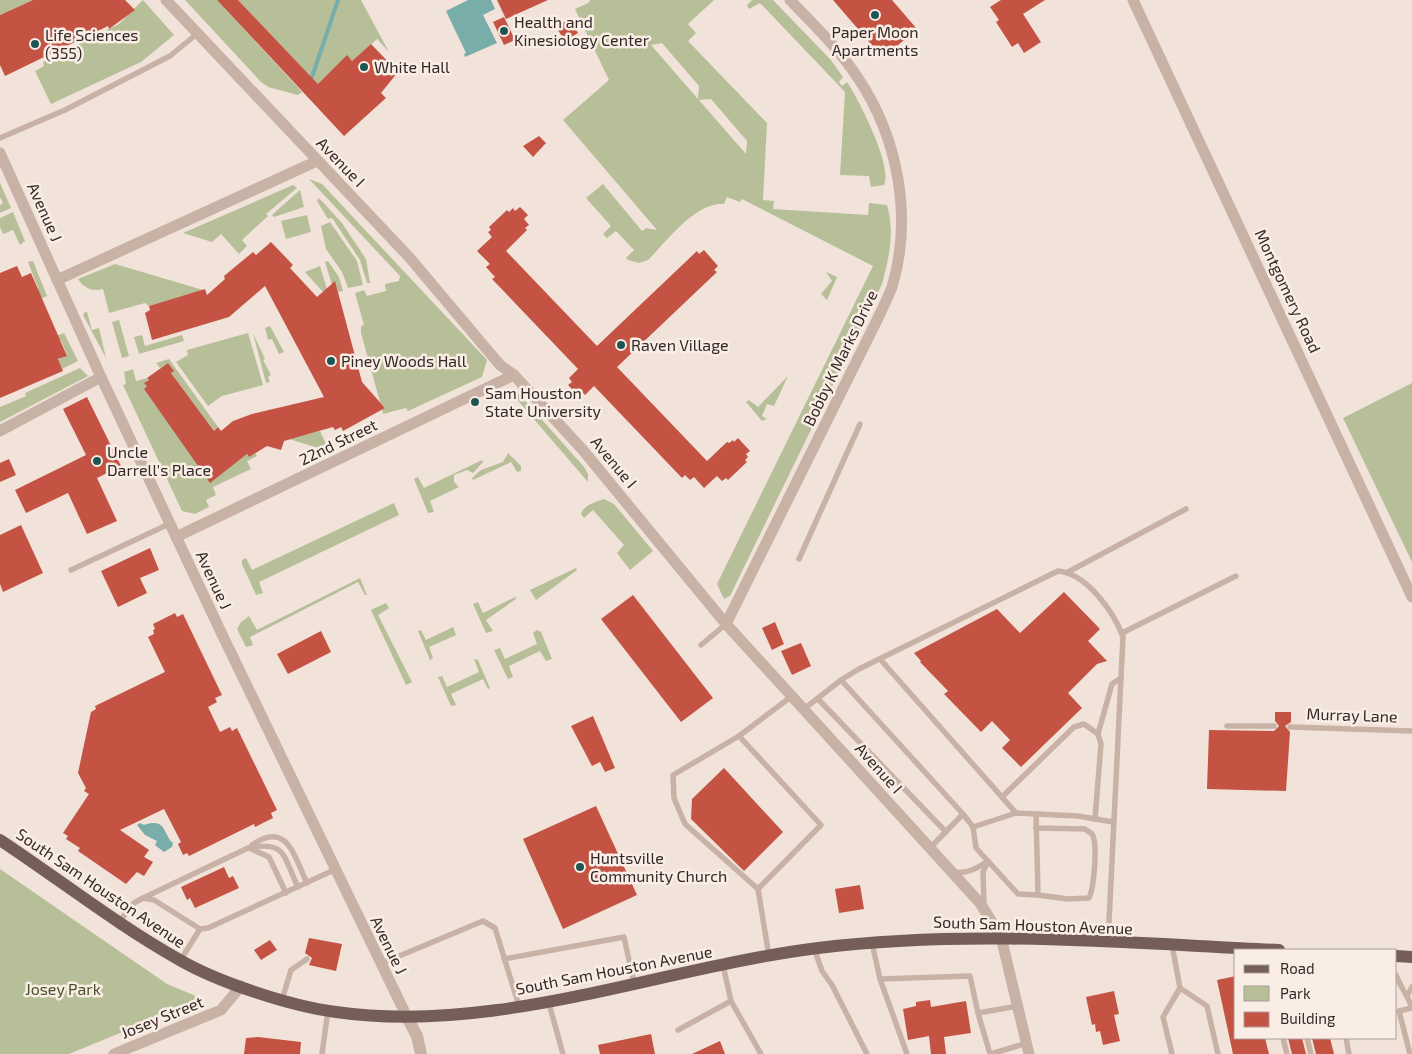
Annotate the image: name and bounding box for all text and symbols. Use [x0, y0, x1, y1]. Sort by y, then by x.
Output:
marker: Paper Moon Apartments [869, 9, 881, 21]
place label: Health and Kinesiology Center [514, 12, 650, 49]
place label: Paper Moon Apartments [831, 22, 919, 59]
place label: Life Sciences (355) [45, 25, 138, 62]
marker: Health and Kinesiology Center [498, 25, 510, 37]
marker: Life Sciences (355) [29, 38, 41, 50]
place label: White Hall [374, 57, 450, 76]
marker: White Hall [358, 61, 370, 73]
street label: Avenue I [313, 133, 370, 190]
street label: Avenue J [24, 179, 67, 244]
street label: Montgomery Road [1252, 226, 1325, 356]
street label: Bobby K Marks Drive [798, 287, 881, 429]
place label: Raven Village [631, 335, 729, 354]
marker: Raven Village [615, 339, 627, 351]
place label: Piney Woods Hall [341, 351, 467, 370]
marker: Piney Woods Hall [325, 355, 337, 367]
place label: Sam Houston State University [485, 383, 602, 420]
marker: Sam Houston State University [469, 396, 481, 408]
street label: 22nd Street [296, 414, 380, 469]
street label: Avenue I [587, 432, 641, 491]
place label: Uncle Darrell's Place [107, 442, 211, 479]
marker: Uncle Darrell's Place [91, 455, 103, 467]
street label: Avenue J [193, 548, 236, 612]
street label: Murray Lane [1306, 703, 1398, 726]
street label: Avenue I [852, 738, 907, 797]
street label: South Sam Houston Avenue [13, 824, 189, 951]
place label: Huntsville Community Church [590, 848, 727, 885]
marker: Huntsville Community Church [574, 861, 586, 873]
street label: South Sam Houston Avenue [933, 912, 1133, 937]
street label: Avenue J [367, 913, 412, 977]
street label: South Sam Houston Avenue [514, 941, 714, 998]
legend [1234, 949, 1397, 1039]
text: Road [1280, 959, 1315, 977]
park label: Josey Park [25, 979, 101, 998]
text: Park [1280, 984, 1311, 1002]
street label: Josey Street [118, 991, 206, 1042]
text: Building [1280, 1009, 1336, 1027]

